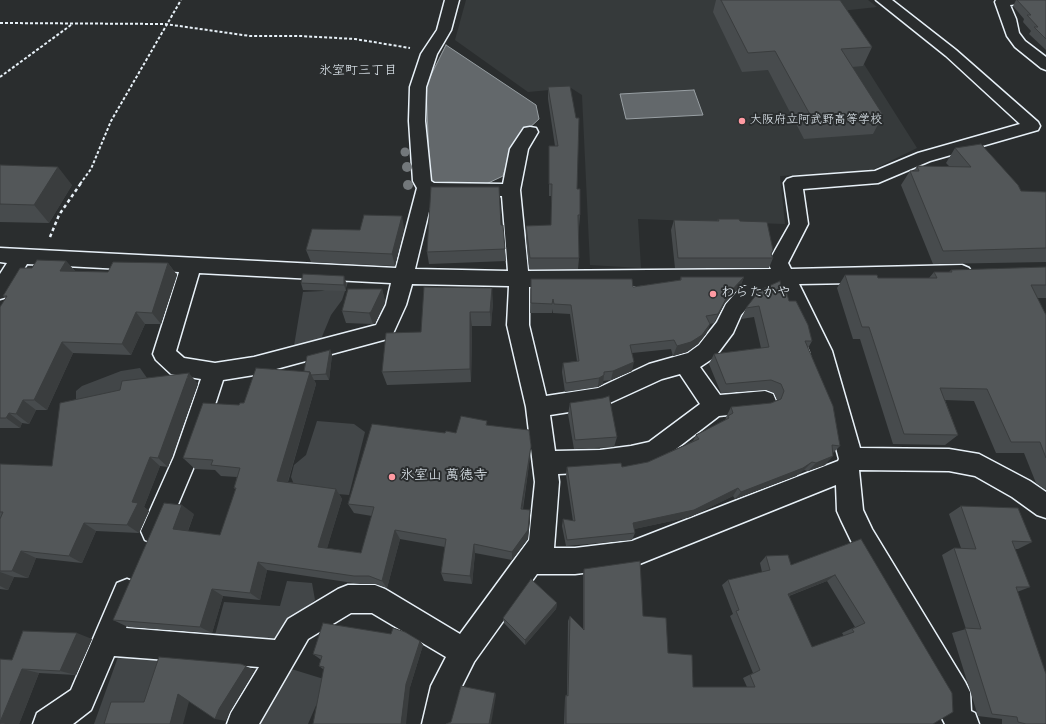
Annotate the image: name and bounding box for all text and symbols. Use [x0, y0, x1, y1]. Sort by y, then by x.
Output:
district label: 氷室町三丁目 [319, 64, 397, 80]
place label: 大阪府立阿武野高等学校 [750, 114, 882, 128]
marker: 大阪府立阿武野高等学校 [737, 116, 747, 126]
place label: わらたかや [721, 286, 791, 302]
marker: わらたかや [708, 289, 718, 299]
place label: 氷室山 萬徳寺 [400, 469, 487, 485]
marker: 氷室山 萬徳寺 [387, 472, 397, 482]

